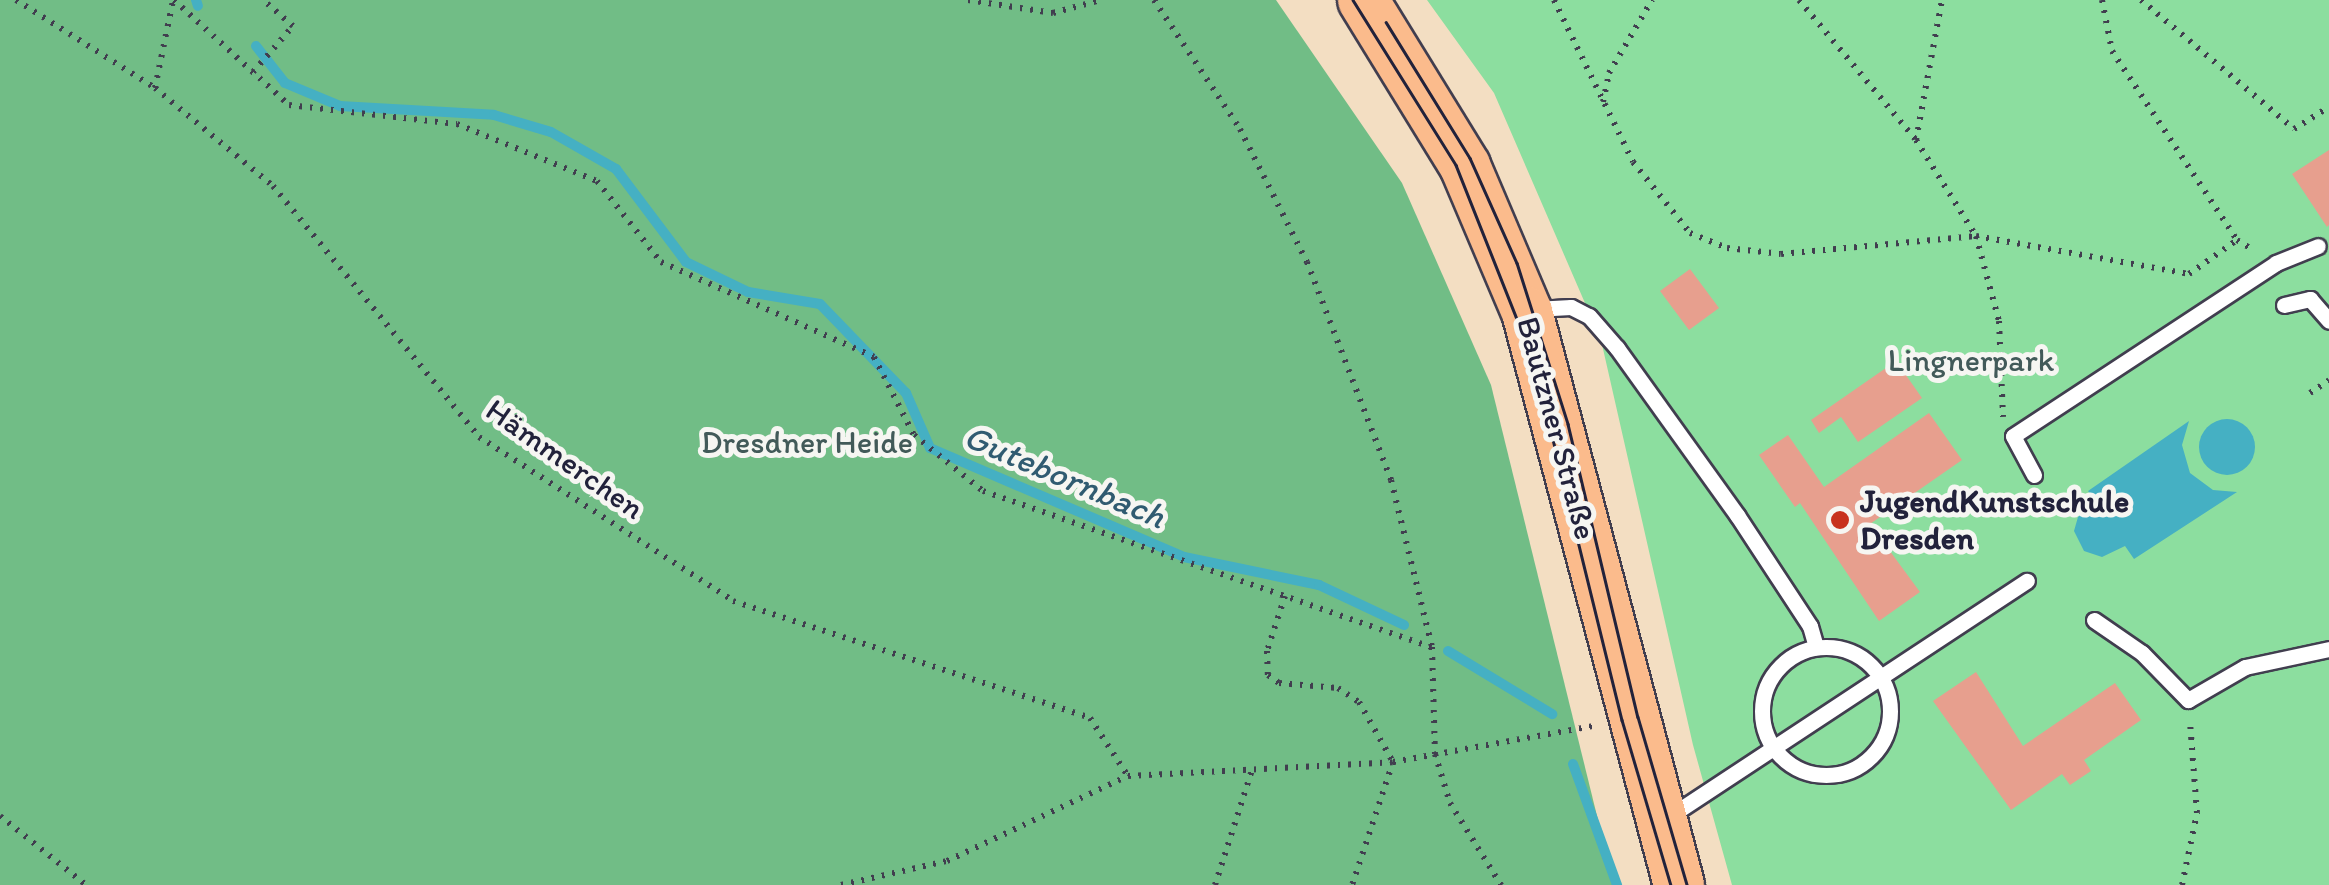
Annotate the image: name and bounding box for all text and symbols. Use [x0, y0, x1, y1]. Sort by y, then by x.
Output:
street label: Bautzner Straße [1509, 313, 1605, 543]
park label: Lingnerpark [1888, 341, 2054, 379]
street label: Hämmerchen [479, 390, 651, 528]
water label: Gutebornbach [958, 415, 1172, 537]
park label: Dresdner Heide [701, 423, 913, 461]
place label: JugendKunstschule Dresden [1860, 483, 2129, 558]
marker: JugendKunstschule Dresden [1829, 509, 1851, 531]

